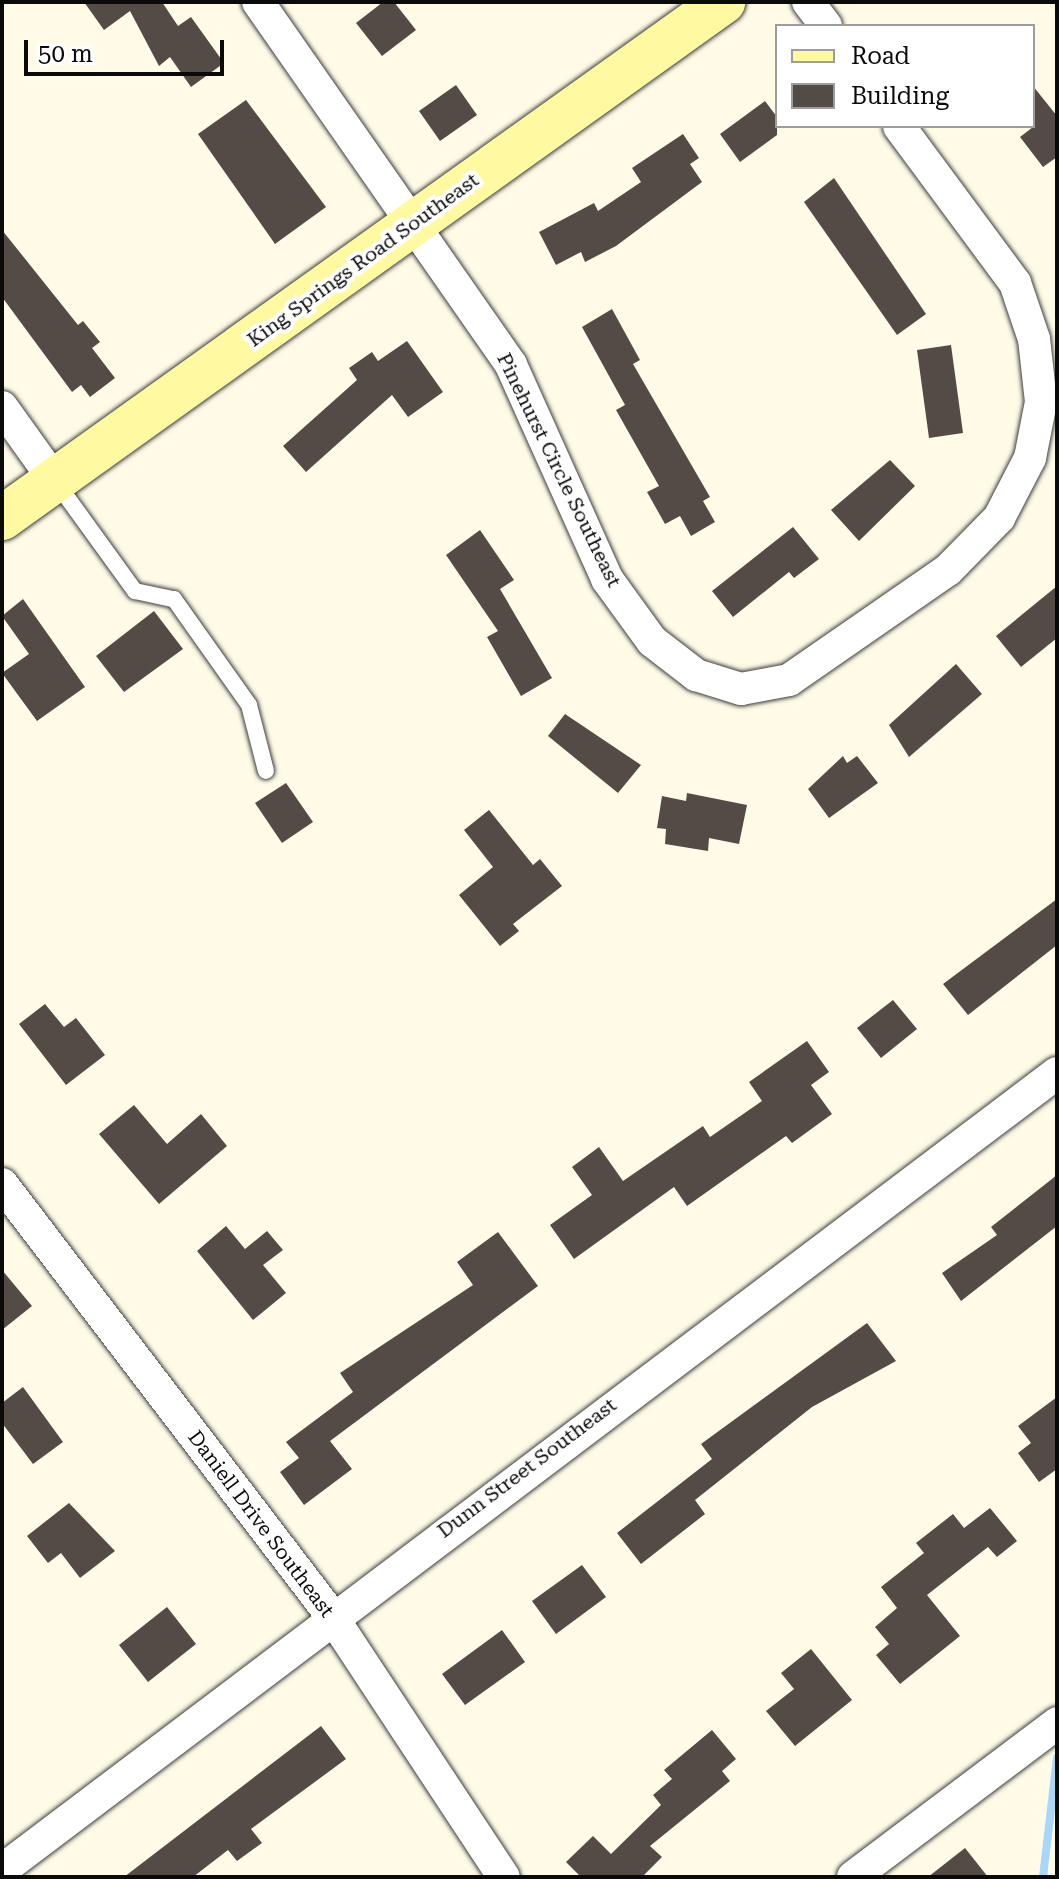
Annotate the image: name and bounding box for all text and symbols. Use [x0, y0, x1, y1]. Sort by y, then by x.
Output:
scale bar [28, 24, 228, 74]
legend [775, 24, 1035, 128]
text: 50 m [38, 40, 93, 68]
text: Road [851, 42, 910, 70]
text: Building [851, 82, 949, 110]
street label: King Springs Road Southeast [243, 168, 483, 352]
street label: Pinehurst Circle Southeast [492, 349, 626, 591]
street label: Dunn Street Southeast [433, 1393, 621, 1543]
street label: Daniell Drive Southeast [183, 1426, 339, 1622]

